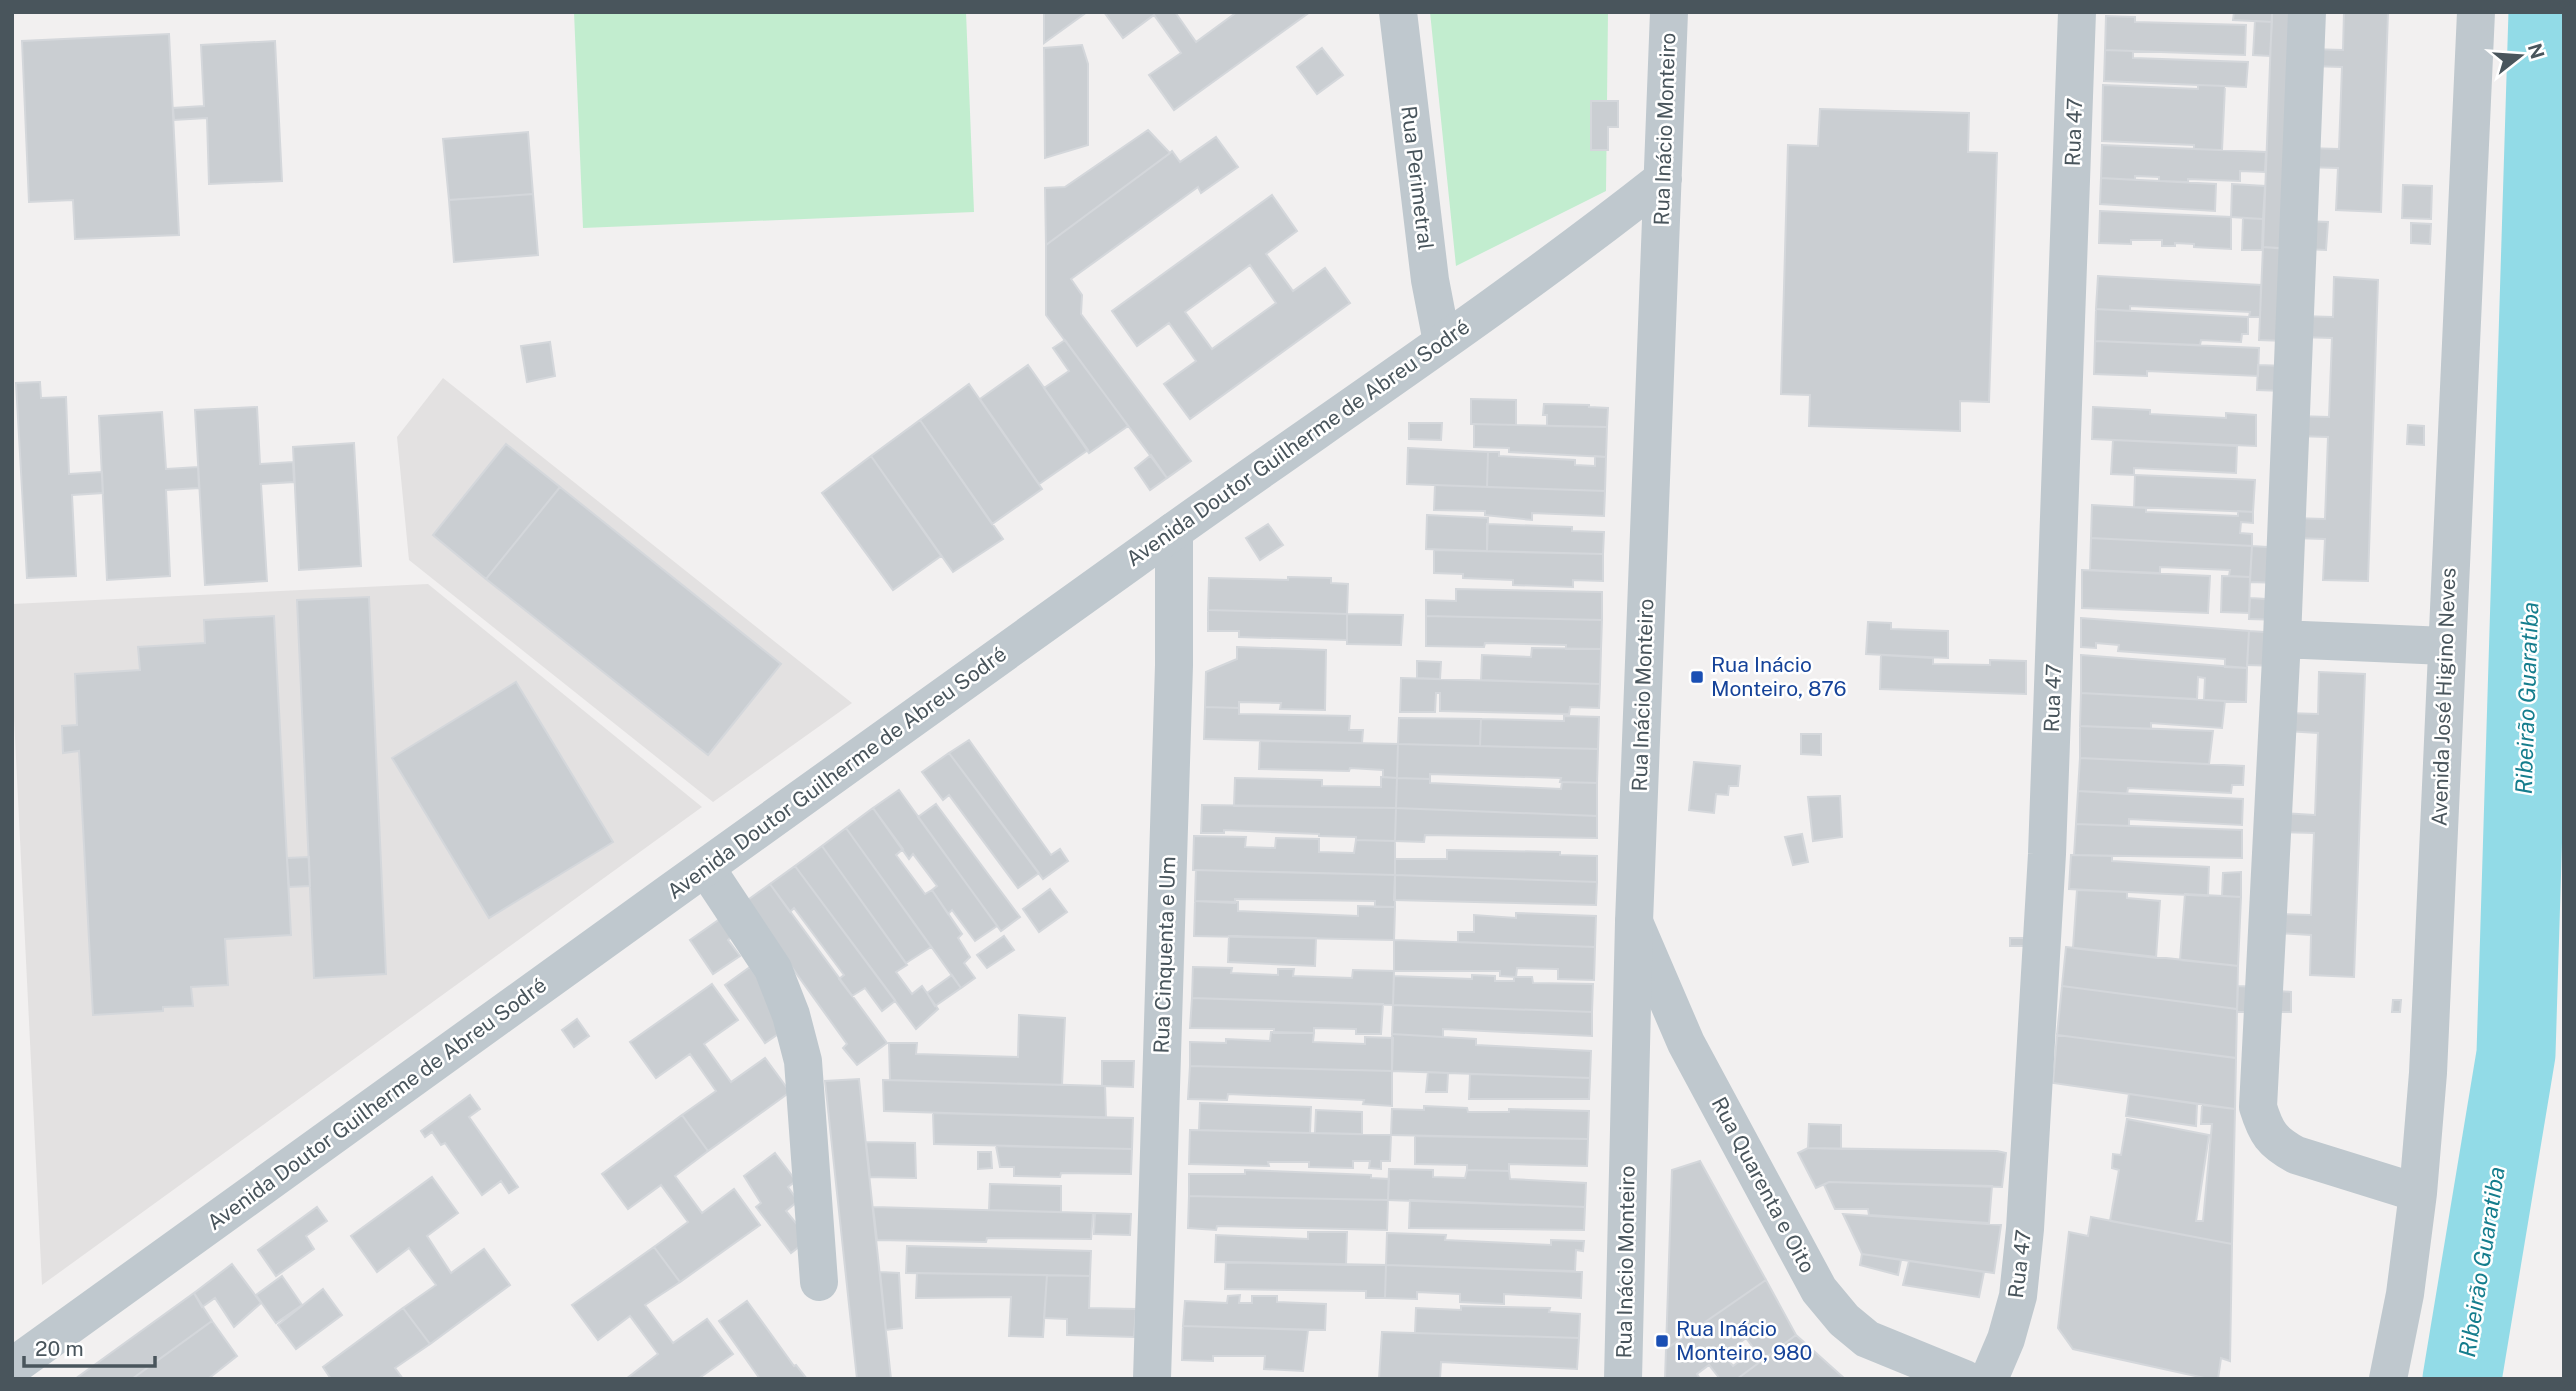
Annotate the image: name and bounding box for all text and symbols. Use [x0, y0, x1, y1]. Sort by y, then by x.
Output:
north arrow [2485, 21, 2555, 91]
street label: Rua Inácio Monteiro [1649, 32, 1680, 226]
text: N [2524, 41, 2549, 61]
street label: Rua 47 [2060, 97, 2087, 167]
street label: Rua Perimetral [1396, 104, 1439, 251]
street label: Avenida Doutor Guilherme de Abreu Sodré [1121, 314, 1474, 571]
street label: Avenida José Higino Neves [2426, 567, 2461, 827]
street label: Rua Inácio Monteiro [1627, 598, 1658, 792]
water label: Ribeirão Guaratiba [2510, 601, 2543, 795]
street label: Avenida Doutor Guilherme de Abreu Sodré [662, 641, 1011, 904]
place label: Rua Inácio Monteiro, 876 [1711, 652, 1847, 701]
street label: Rua 47 [2039, 663, 2066, 733]
marker: Rua Inácio Monteiro, 876 [1689, 669, 1705, 685]
street label: Rua Cinquenta e Um [1149, 856, 1180, 1054]
street label: Avenida Doutor Guilherme de Abreu Sodré [202, 972, 551, 1235]
street label: Rua Quarenta e Oito [1706, 1093, 1820, 1277]
street label: Rua Inácio Monteiro [1611, 1165, 1640, 1359]
water label: Ribeirão Guaratiba [2453, 1165, 2510, 1359]
street label: Rua 47 [2003, 1228, 2036, 1300]
place label: Rua Inácio Monteiro, 980 [1676, 1316, 1812, 1365]
scale bar [24, 1324, 156, 1368]
marker: Rua Inácio Monteiro, 980 [1654, 1333, 1670, 1349]
text: 20 m [35, 1336, 84, 1361]

